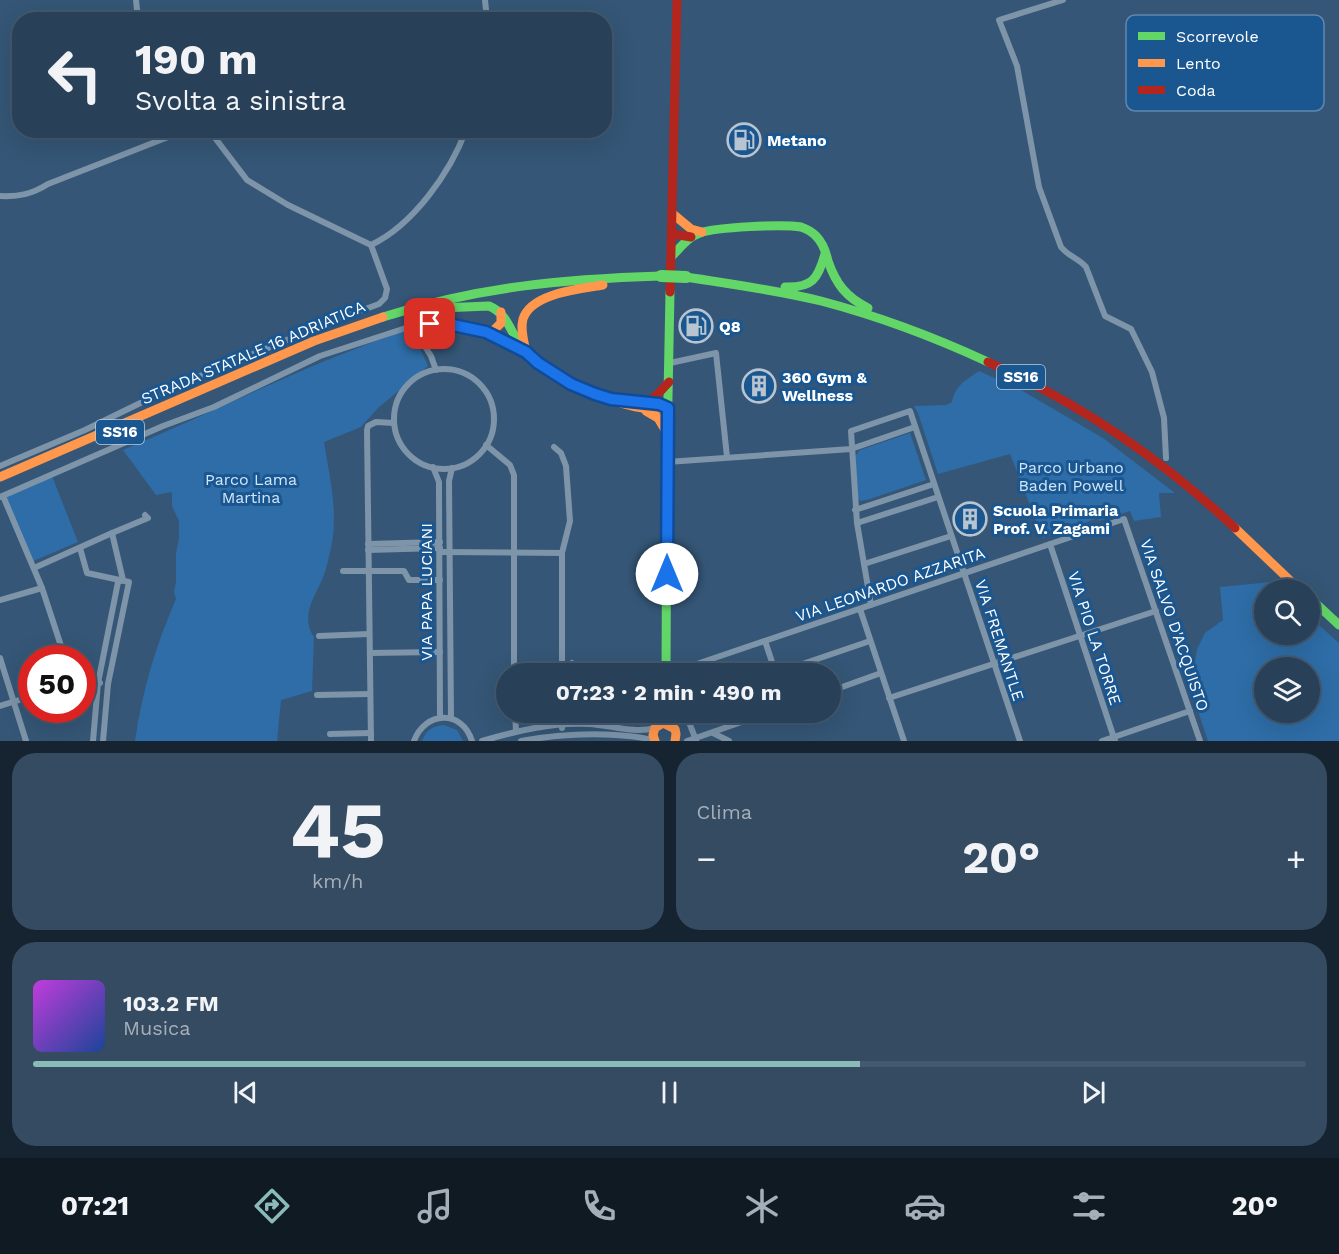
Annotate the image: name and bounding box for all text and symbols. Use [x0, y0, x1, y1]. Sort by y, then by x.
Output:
legend [1126, 15, 1324, 111]
text: Scorrevole [1176, 27, 1259, 46]
text: 190 m [135, 35, 258, 84]
icon: left [36, 36, 114, 114]
text: Lento [1176, 54, 1221, 73]
text: Coda [1176, 81, 1216, 100]
text: Svolta a sinistra [135, 85, 346, 117]
fuel station icon: Metano [726, 122, 762, 158]
place label: Metano [767, 131, 827, 150]
street label: STRADA STATALE 16 ADRIATICA [138, 296, 368, 408]
pin [404, 298, 455, 349]
icon: arrive [413, 307, 446, 340]
fuel station icon: Q8 [678, 308, 714, 344]
place label: Q8 [719, 317, 741, 336]
road number: SS16 [997, 365, 1045, 389]
building icon: 360 Gym & Wellness [741, 368, 777, 404]
place label: 360 Gym & Wellness [782, 368, 867, 405]
road number: SS16 [96, 420, 144, 444]
park label: Parco Urbano Baden Powell [1018, 458, 1124, 495]
park label: Parco Lama Martina [205, 470, 297, 507]
building icon: Scuola Primaria Prof. V. Zagami [952, 501, 988, 537]
place label: Scuola Primaria Prof. V. Zagami [993, 501, 1119, 538]
street label: VIA PAPA LUCIANI [417, 523, 436, 661]
street label: VIA SALVO D'ACQUISTO [1136, 537, 1213, 714]
position arrow [635, 542, 699, 606]
street label: VIA LEONARDO AZZARITA [793, 543, 988, 626]
street label: VIA PIO LA TORRE [1064, 569, 1125, 708]
street label: VIA FREMANTLE [971, 577, 1028, 703]
map controls [1254, 579, 1320, 723]
button: search [1254, 579, 1320, 645]
speed limit sign: 50 [18, 645, 96, 723]
button: layers [1254, 657, 1320, 723]
text: 07:23 · 2 min · 490 m [556, 680, 781, 705]
text: 45 [290, 784, 386, 876]
text: Clima [697, 800, 752, 824]
text: 20° [962, 831, 1040, 884]
text: − [697, 839, 716, 878]
text: + [1286, 839, 1306, 878]
text: km/h [312, 869, 364, 893]
text: 103.2 FM [123, 991, 219, 1016]
text: Musica [123, 1016, 191, 1040]
icon: previous [229, 1076, 262, 1109]
icon: pause [653, 1076, 686, 1109]
icon: next [1077, 1076, 1110, 1109]
icon: directions [251, 1185, 293, 1227]
icon: music [414, 1185, 456, 1227]
icon: phone [578, 1185, 620, 1227]
icon: climate [741, 1185, 783, 1227]
icon: car [904, 1185, 946, 1227]
icon: filters [1068, 1185, 1110, 1227]
text: 07:21 [61, 1190, 129, 1222]
text: 20° [1231, 1190, 1278, 1222]

